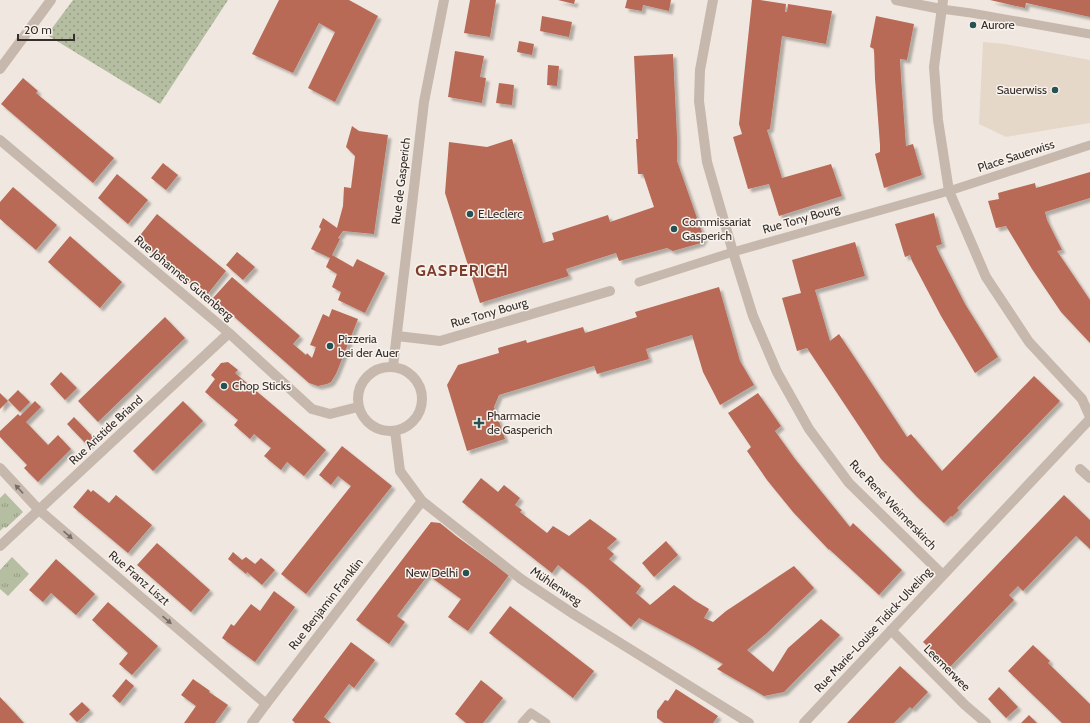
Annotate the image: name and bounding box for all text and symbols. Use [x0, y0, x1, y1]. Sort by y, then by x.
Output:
scale bar [18, 16, 74, 42]
place label: Aurore [981, 17, 1015, 32]
marker: Aurore [968, 20, 978, 30]
text: 20 m [24, 22, 52, 37]
place label: Sauerwiss [997, 82, 1047, 97]
marker: Sauerwiss [1050, 85, 1060, 95]
street label: Place Sauerwiss [976, 136, 1056, 175]
street label: Rue de Gasperich [388, 137, 413, 225]
street label: Rue Tony Bourg [761, 200, 842, 237]
place label: E.Leclerc [478, 206, 523, 221]
marker: E.Leclerc [465, 209, 475, 219]
place label: Commissariat Gasperich [682, 214, 751, 243]
marker: Commissariat Gasperich [669, 224, 679, 234]
street label: Rue Johannes Gutenberg [132, 232, 238, 324]
district label: GASPERICH [415, 261, 509, 280]
street label: Rue Tony Bourg [449, 294, 530, 331]
place label: Pizzeria bei der Auer [338, 331, 399, 360]
marker: Pizzeria bei der Auer [325, 341, 335, 351]
place label: Chop Sticks [232, 378, 291, 393]
marker: Chop Sticks [219, 381, 229, 391]
street label: Rue Aristide Briand [66, 392, 146, 468]
place label: Pharmacie de Gasperich [487, 408, 552, 437]
marker: Pharmacie de Gasperich [474, 418, 484, 428]
street label: Rue René Weimerskirch [846, 456, 940, 553]
one-way arrow [15, 484, 24, 494]
one-way arrow [63, 531, 74, 540]
street label: Rue Franz Liszt [106, 547, 173, 608]
street label: Rue Benjamin Franklin [285, 555, 366, 653]
street label: Mühlenweg [528, 563, 586, 609]
street label: Rue Marie-Louise Tidick-Ulveling [811, 563, 935, 695]
place label: New Delhi [405, 565, 458, 580]
marker: New Delhi [461, 568, 471, 578]
one-way arrow [162, 615, 173, 624]
street label: Leemerwee [921, 641, 974, 694]

